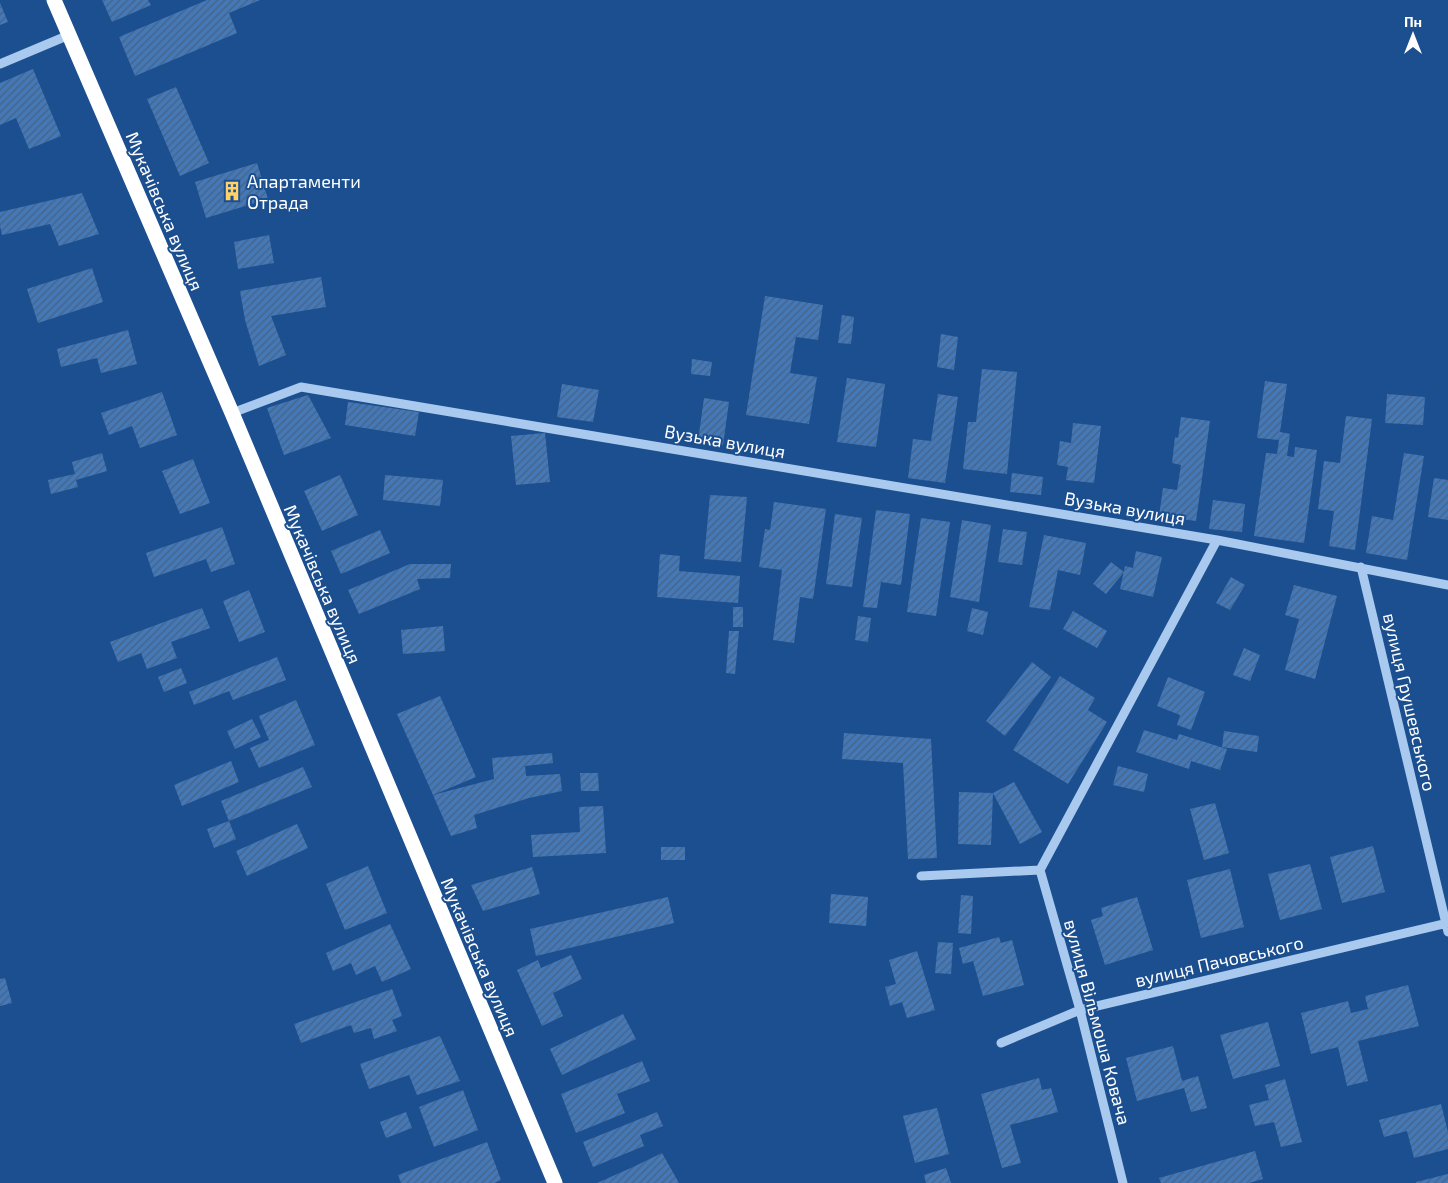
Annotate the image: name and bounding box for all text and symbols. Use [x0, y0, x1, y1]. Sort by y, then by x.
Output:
north arrow [1388, 10, 1438, 60]
text: Пн [1404, 13, 1422, 30]
street label: Мукачівська вулиця [122, 128, 208, 294]
place label: Апартаменти Отрада [247, 170, 361, 213]
building icon: Апартаменти Отрада [221, 180, 243, 202]
street label: Вузька вулиця [663, 420, 787, 462]
street label: Вузька вулиця [1063, 487, 1187, 529]
street label: Мукачівська вулиця [280, 501, 366, 667]
street label: вулиця Грушевського [1379, 611, 1441, 793]
street label: Мукачівська вулиця [437, 874, 523, 1040]
street label: вулиця Вільмоша Ковача [1060, 917, 1136, 1127]
street label: вулиця Пачовського [1133, 931, 1305, 991]

